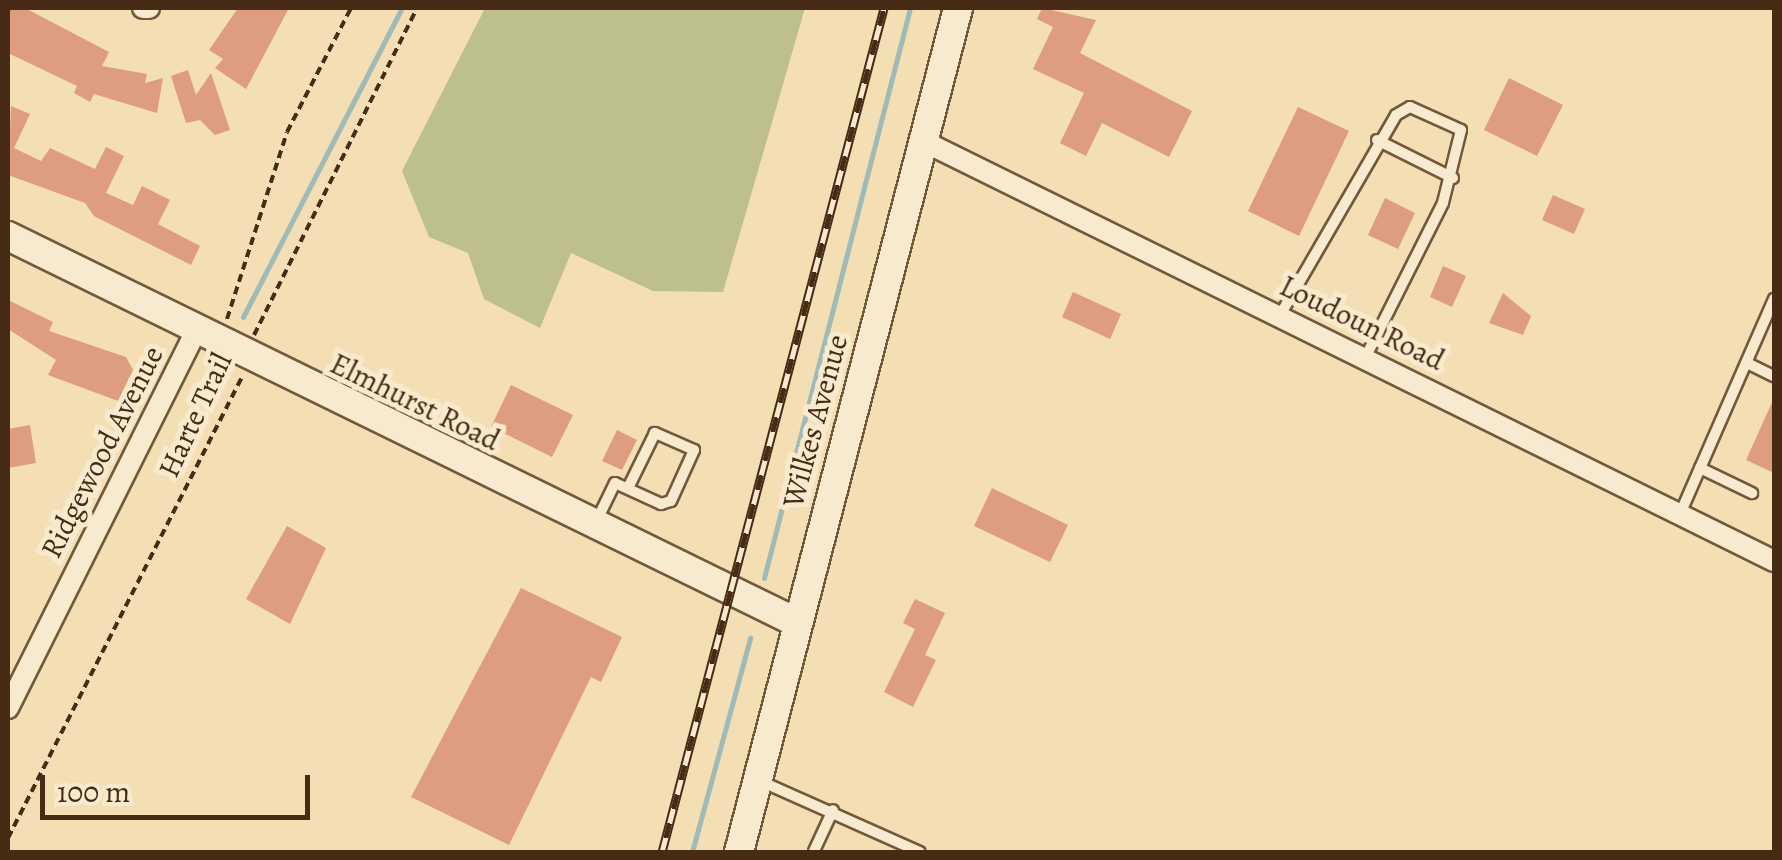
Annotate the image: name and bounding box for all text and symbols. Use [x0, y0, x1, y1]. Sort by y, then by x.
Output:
street label: Loudoun Road [1274, 268, 1450, 378]
street label: Wilkes Avenue [775, 331, 855, 511]
street label: Ridgewood Avenue [33, 340, 171, 564]
street label: Elmhurst Road [324, 345, 506, 459]
street label: Harte Trail [151, 347, 239, 483]
scale bar [45, 755, 315, 817]
text: 100 m [57, 772, 130, 812]

